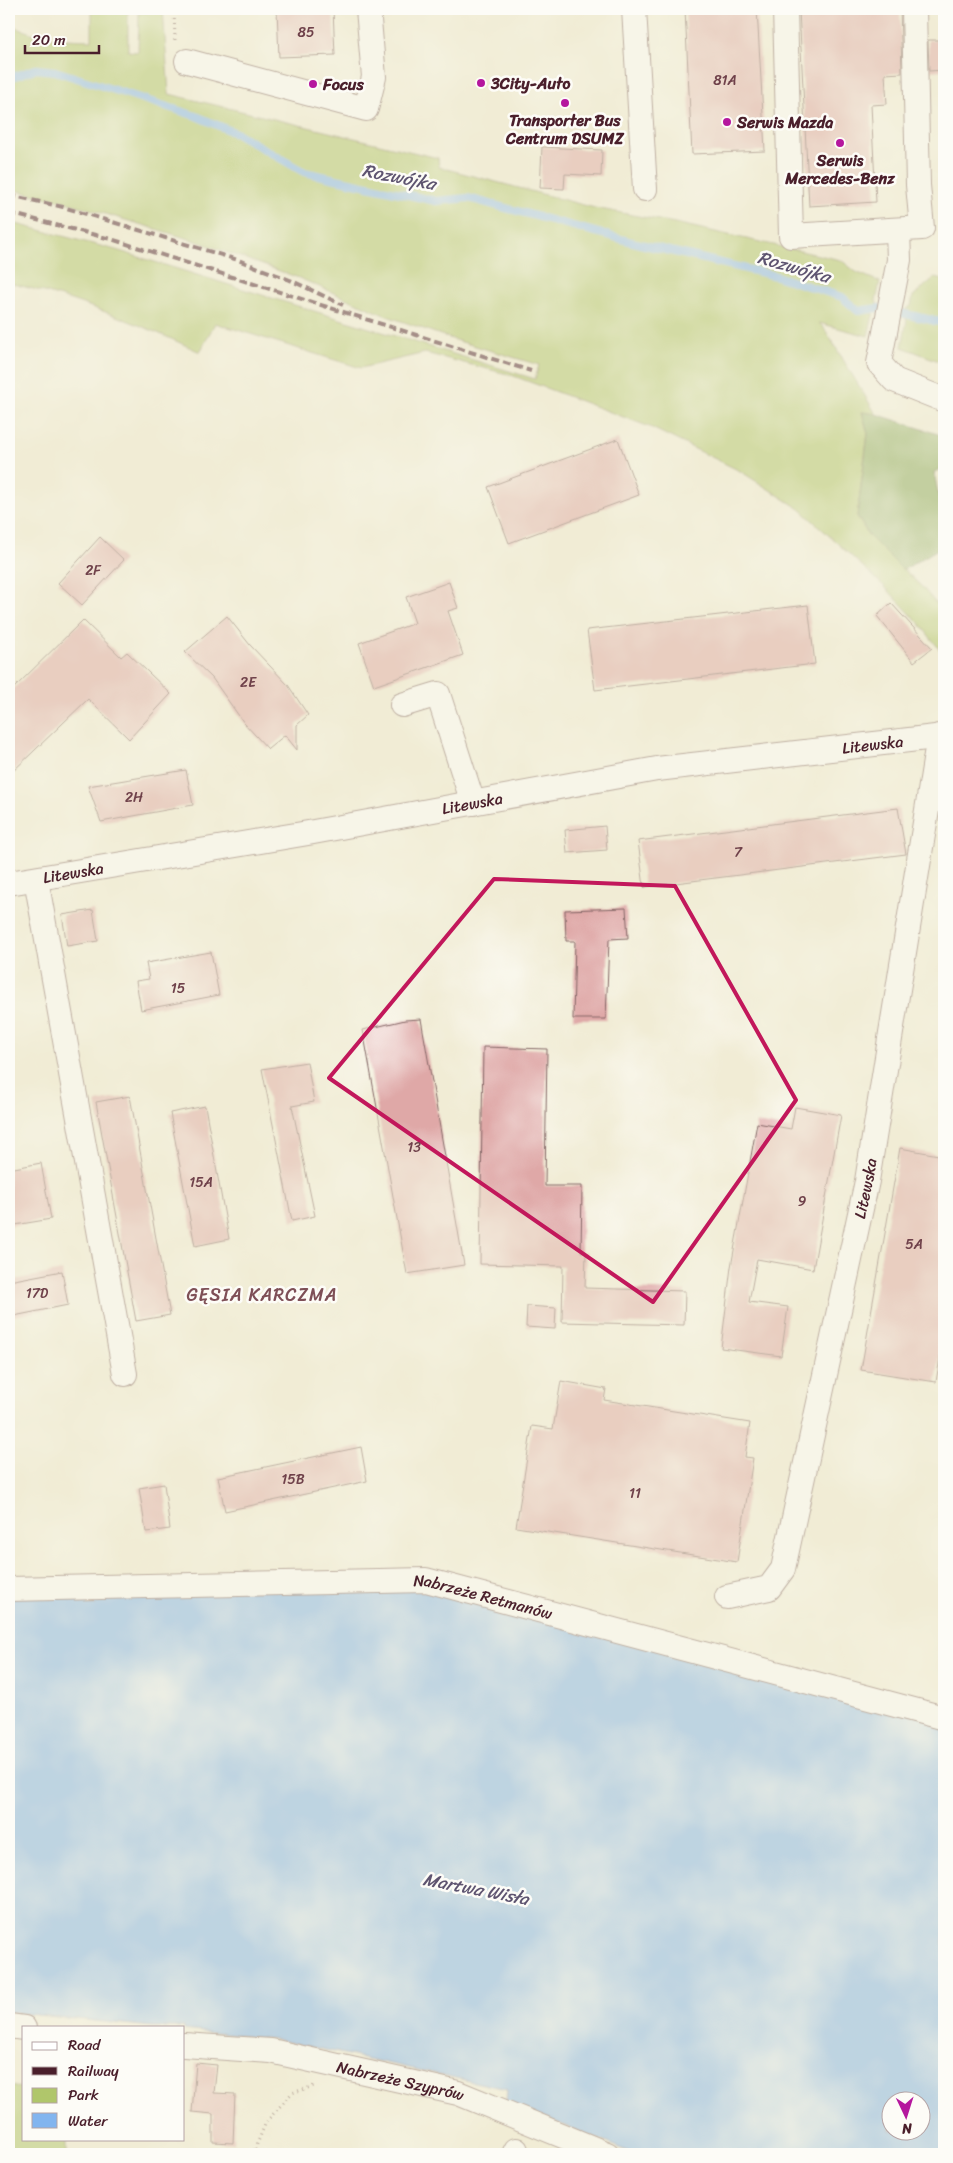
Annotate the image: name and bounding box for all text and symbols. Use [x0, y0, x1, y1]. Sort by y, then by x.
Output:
house number: 85 [298, 20, 315, 45]
scale bar [25, 22, 99, 54]
text: 20 m [32, 27, 66, 53]
house number: 81A [713, 68, 737, 93]
place label: 3City-Auto [490, 69, 570, 98]
place label: Focus [322, 70, 364, 99]
marker: 3City-Auto [475, 77, 487, 89]
marker: Focus [307, 78, 319, 90]
marker: Transporter Bus Centrum DSUMZ [559, 97, 571, 109]
place label: Transporter Bus Centrum DSUMZ [505, 106, 625, 153]
place label: Serwis Mazda [736, 108, 833, 137]
marker: Serwis Mazda [721, 116, 733, 128]
marker: Serwis Mercedes-Benz [834, 137, 846, 149]
place label: Serwis Mercedes-Benz [784, 146, 895, 193]
water label: Rozwójka [360, 154, 440, 200]
water label: Rozwójka [754, 241, 836, 293]
house number: 2F [85, 558, 102, 583]
house number: 2E [240, 670, 257, 695]
street label: Litewska [841, 727, 905, 763]
street label: Litewska [439, 784, 505, 823]
house number: 2H [125, 785, 143, 810]
house number: 7 [734, 840, 743, 865]
street label: Litewska [41, 853, 106, 892]
house number: 15 [171, 976, 186, 1001]
house number: 13 [407, 1135, 421, 1160]
street label: Litewska [845, 1156, 885, 1221]
house number: 15A [189, 1170, 213, 1195]
house number: 9 [798, 1189, 807, 1214]
house number: 5A [905, 1232, 923, 1257]
district label: GĘSIA KARCZMA [186, 1279, 338, 1311]
house number: 17D [26, 1281, 49, 1306]
house number: 15B [281, 1467, 305, 1492]
house number: 11 [629, 1481, 641, 1506]
street label: Nabrzeże Retmanów [413, 1566, 557, 1628]
water label: Martwa Wisła [420, 1863, 534, 1915]
legend [22, 2026, 185, 2140]
text: Road [68, 2032, 101, 2058]
street label: Nabrzeże Szyprów [334, 2052, 469, 2109]
text: Railway [68, 2058, 119, 2084]
text: Park [68, 2082, 99, 2108]
north arrow [880, 2090, 930, 2140]
text: Water [68, 2108, 108, 2134]
text: N [901, 2116, 914, 2141]

